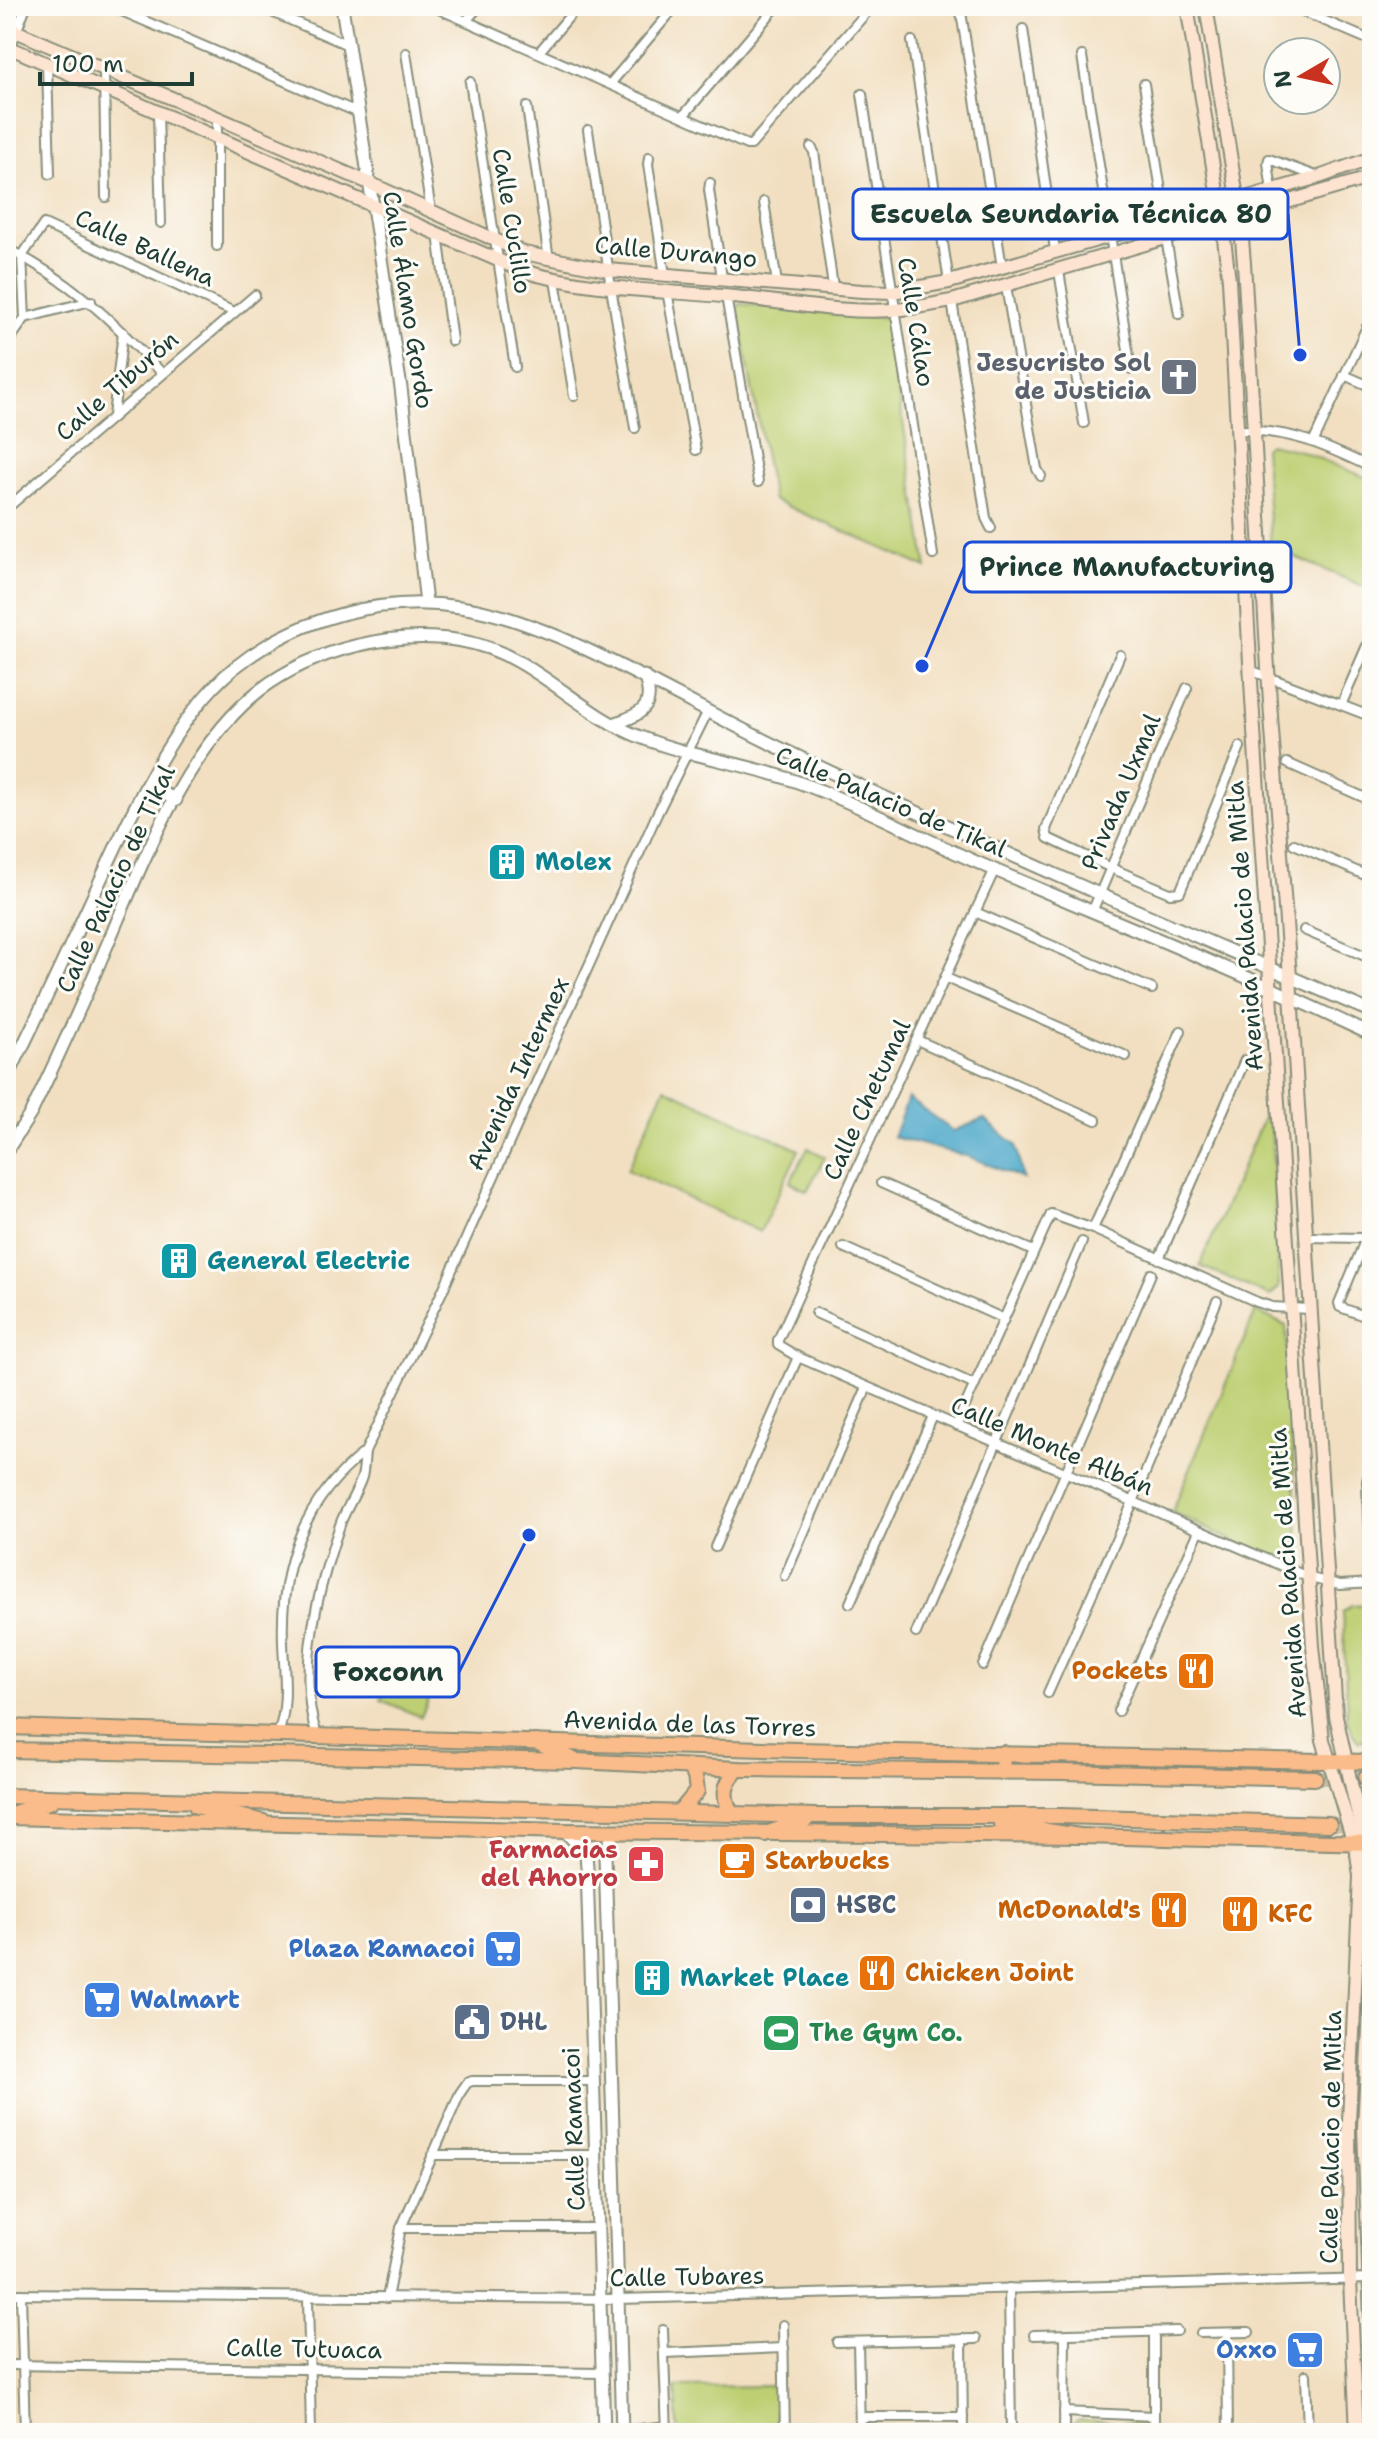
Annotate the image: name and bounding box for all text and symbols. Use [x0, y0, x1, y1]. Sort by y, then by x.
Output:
scale bar [40, 36, 192, 86]
north arrow [1262, 36, 1342, 116]
text: 100 m [52, 48, 124, 80]
text: N [1267, 68, 1298, 90]
street label: Calle Cuclillo [485, 146, 539, 296]
street label: Calle Álamo Gordo [375, 189, 441, 411]
callout: Escuela Seundaria Técnica 80 [853, 189, 1288, 239]
text: Escuela Seundaria Técnica 80 [870, 196, 1272, 231]
street label: Calle Ballena [70, 202, 220, 294]
street label: Calle Durango [593, 229, 759, 275]
street label: Calle Cálao [890, 255, 942, 389]
street label: Calle Tiburón [49, 324, 185, 448]
place label: Jesucristo Sol de Justicia [976, 347, 1152, 407]
church icon: Jesucristo Sol de Justicia [1158, 356, 1200, 398]
callout: Prince Manufacturing [964, 542, 1291, 592]
text: Prince Manufacturing [979, 549, 1275, 584]
street label: Privada Uxmal [1074, 708, 1169, 875]
street label: Calle Palacio de Tikal [771, 739, 1012, 865]
street label: Calle Palacio de Tikal [49, 759, 183, 998]
street label: Avenida Palacio de Mitla [1219, 780, 1271, 1072]
building icon: Molex [486, 841, 528, 883]
place label: Molex [535, 846, 612, 878]
street label: Avenida Intermex [459, 972, 577, 1176]
street label: Calle Chetumal [816, 1014, 919, 1186]
building icon: General Electric [158, 1240, 200, 1282]
place label: General Electric [207, 1245, 410, 1277]
street label: Calle Monte Albán [946, 1389, 1158, 1503]
street label: Avenida Palacio de Mitla [1262, 1427, 1314, 1719]
callout: Foxconn [316, 1647, 459, 1697]
restaurant icon: Pockets [1175, 1650, 1217, 1692]
text: Foxconn [332, 1654, 444, 1689]
place label: Pockets [1071, 1655, 1168, 1687]
street label: Avenida de las Torres [563, 1704, 817, 1744]
place label: Farmacias del Ahorro [481, 1834, 618, 1894]
cafe icon: Starbucks [716, 1840, 758, 1882]
pharmacy icon: Farmacias del Ahorro [625, 1843, 667, 1885]
place label: Starbucks [765, 1845, 890, 1877]
bank icon: HSBC [787, 1884, 829, 1926]
place label: HSBC [836, 1889, 897, 1921]
restaurant icon: McDonald's [1148, 1889, 1190, 1931]
restaurant icon: KFC [1219, 1893, 1261, 1935]
place label: McDonald's [998, 1894, 1141, 1926]
place label: KFC [1268, 1898, 1313, 1930]
supermarket icon: Plaza Ramacoi [482, 1928, 524, 1970]
place label: Plaza Ramacoi [288, 1933, 475, 1965]
restaurant icon: Chicken Joint [856, 1952, 898, 1994]
building icon: Market Place [631, 1957, 673, 1999]
place label: Chicken Joint [905, 1957, 1074, 1989]
place label: Market Place [680, 1962, 849, 1994]
supermarket icon: Walmart [81, 1979, 123, 2021]
place label: Walmart [130, 1984, 240, 2016]
public building icon: DHL [451, 2001, 493, 2043]
place label: DHL [500, 2006, 547, 2038]
street label: Calle Palacio de Mitla [1313, 2010, 1349, 2264]
sports icon: The Gym Co. [760, 2012, 802, 2054]
place label: The Gym Co. [809, 2017, 963, 2049]
street label: Calle Ramacoi [555, 2046, 593, 2212]
street label: Calle Tubares [609, 2260, 765, 2294]
supermarket icon: Oxxo [1284, 2329, 1326, 2371]
street label: Calle Tutuaca [226, 2332, 382, 2366]
place label: Oxxo [1216, 2334, 1277, 2366]

